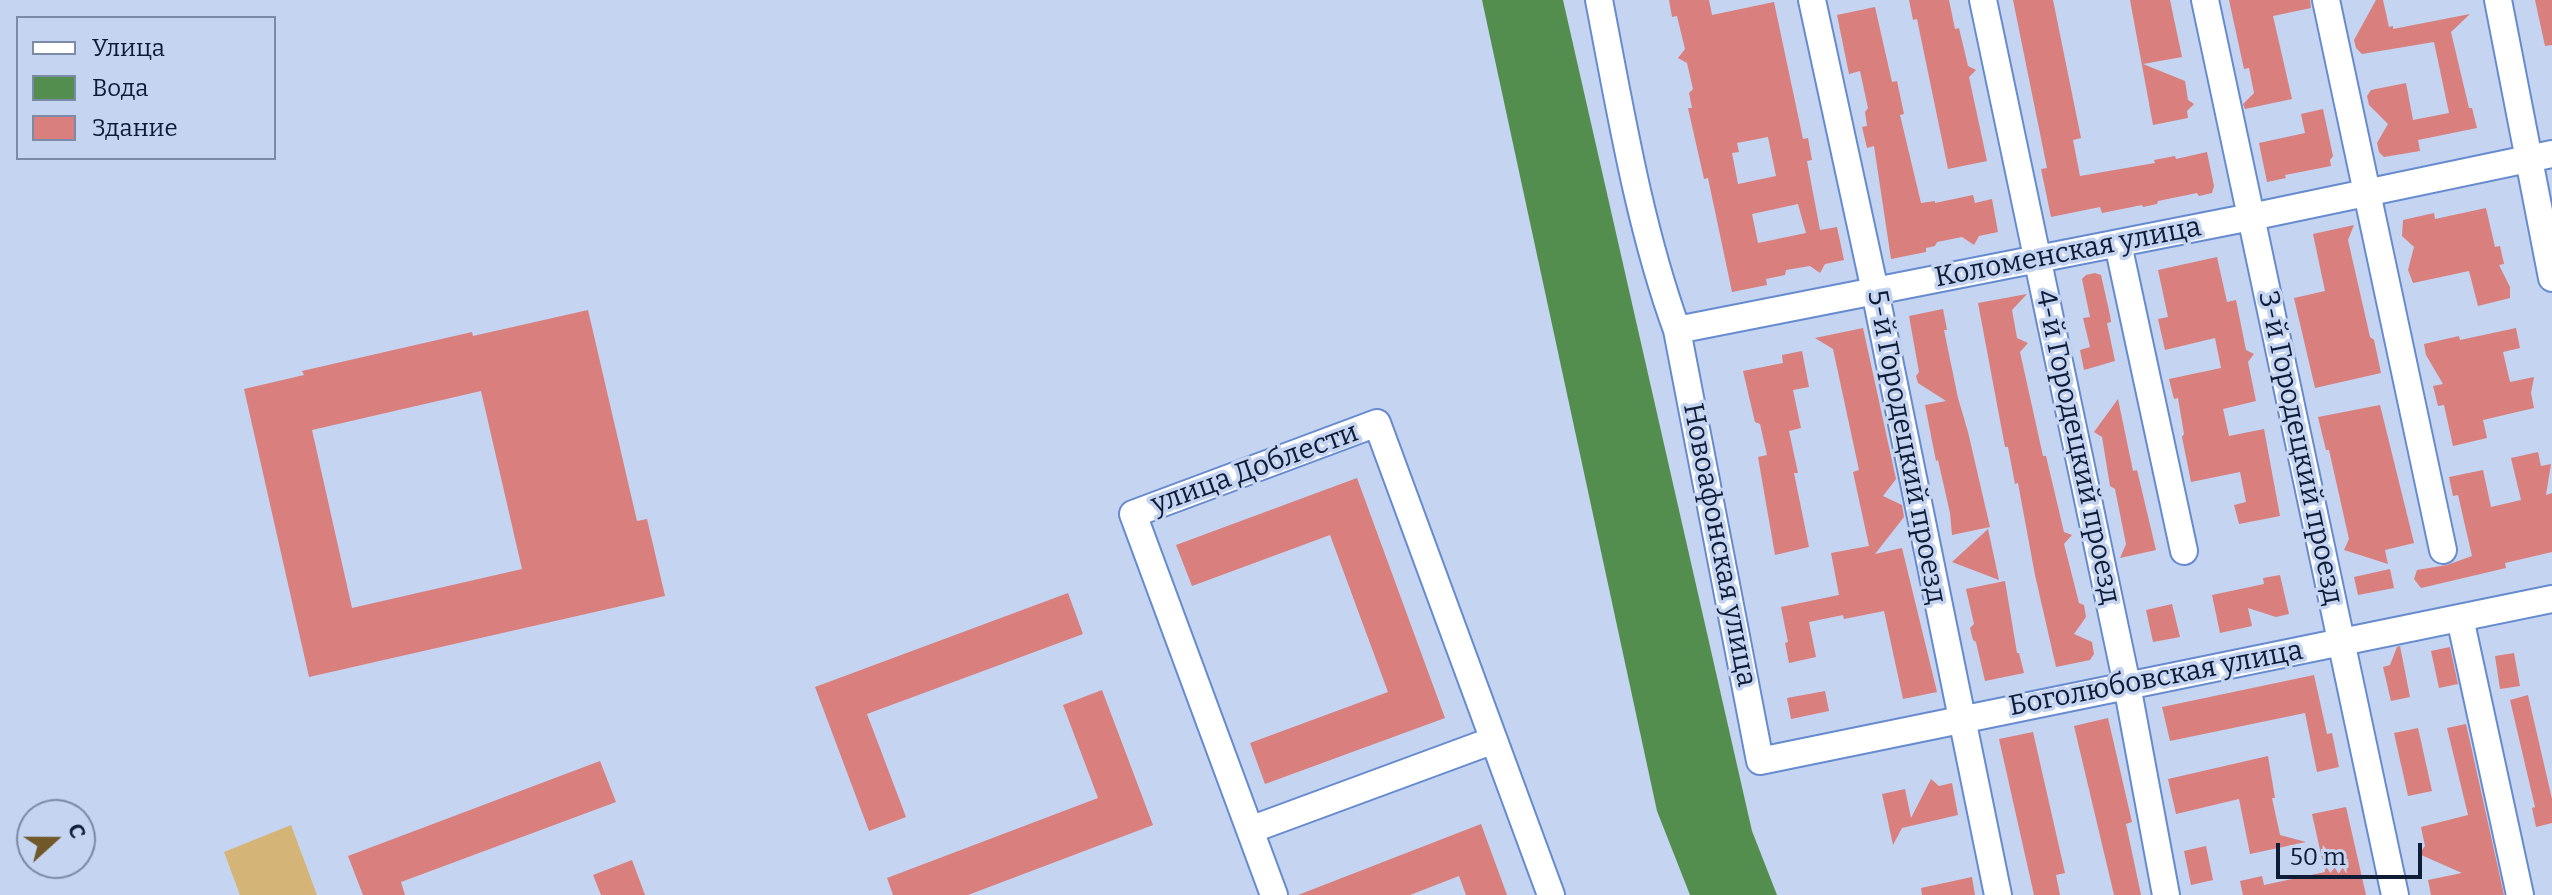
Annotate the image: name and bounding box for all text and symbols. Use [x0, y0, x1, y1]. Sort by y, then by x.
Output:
legend [16, 16, 276, 160]
text: Улица [92, 34, 165, 62]
text: Вода [92, 74, 148, 102]
text: Здание [92, 114, 178, 142]
street label: Коломенская улица [1932, 211, 2204, 295]
street label: 5-й Городецкий проезд [1859, 287, 1953, 607]
street label: 4-й Городецкий проезд [2027, 287, 2127, 607]
street label: 3-й Городецкий проезд [2250, 288, 2350, 608]
street label: Новоафонская улица [1675, 400, 1763, 690]
street label: улица Доблести [1147, 416, 1363, 522]
street label: Боголюбовская улица [2006, 634, 2306, 724]
north arrow [16, 799, 96, 879]
text: С [62, 820, 92, 842]
scale bar [2280, 827, 2426, 877]
text: 50 m [2290, 843, 2346, 871]

